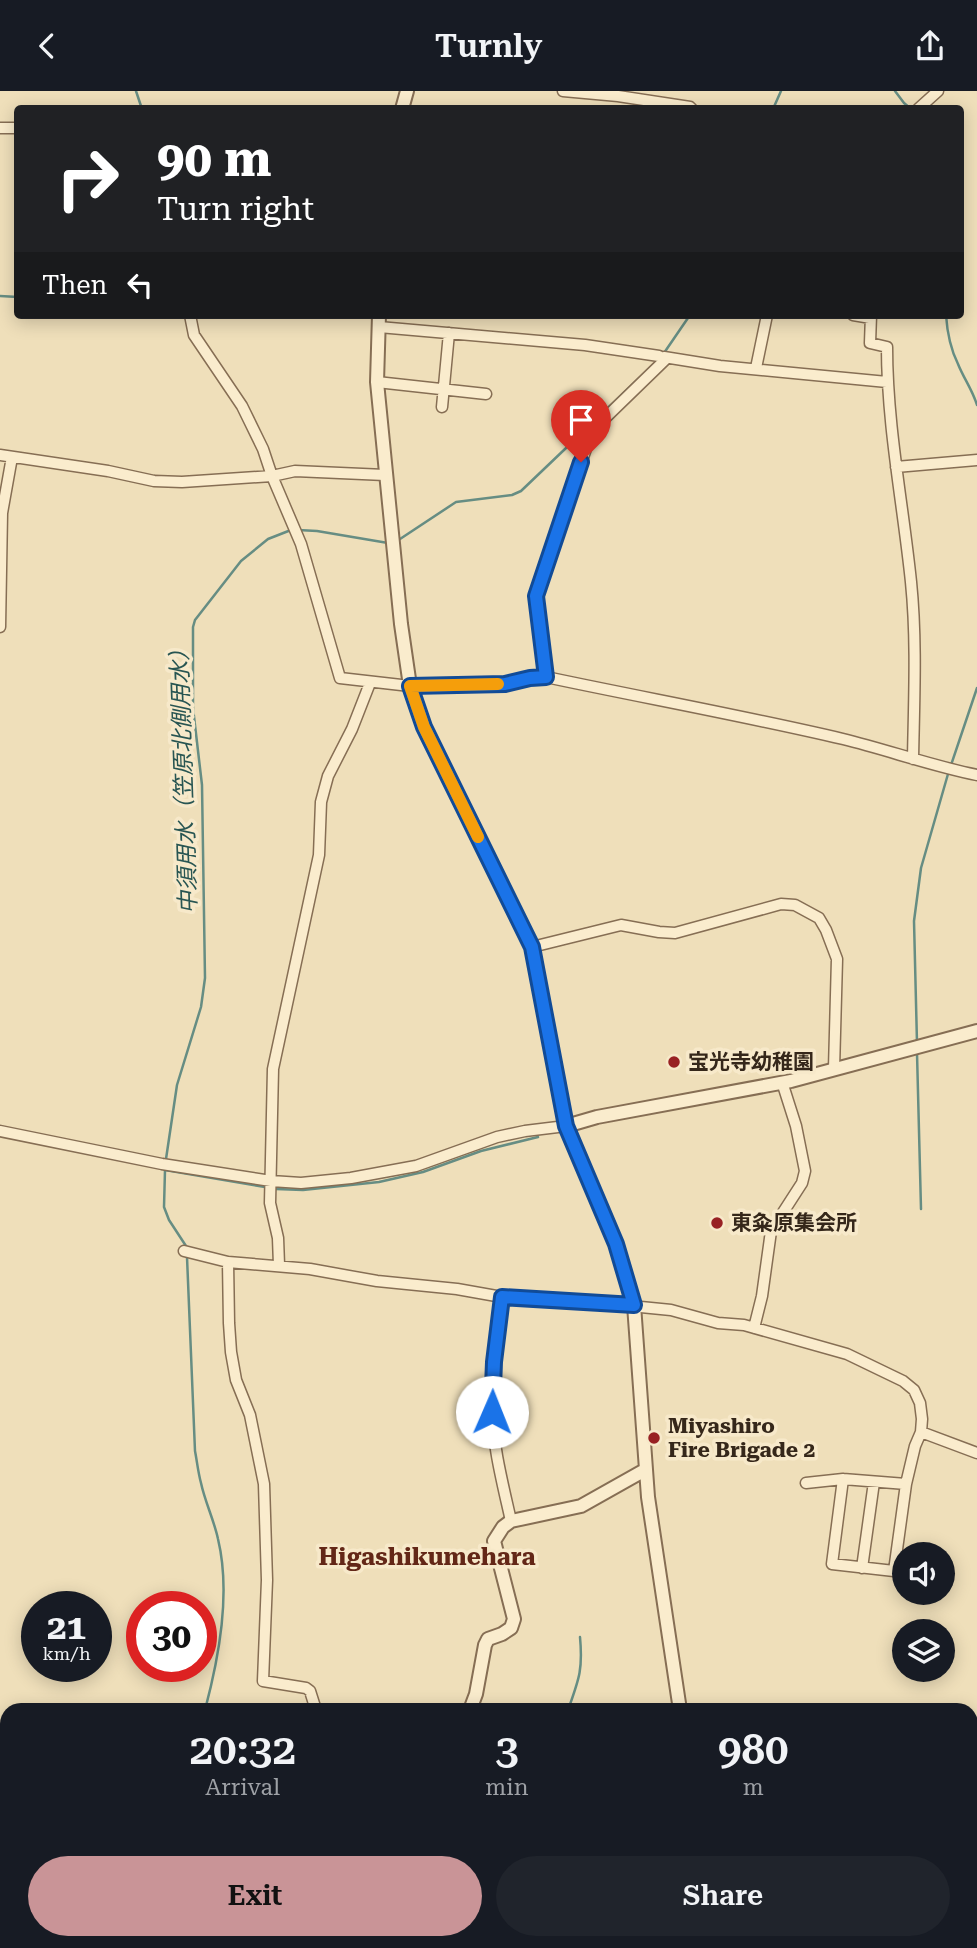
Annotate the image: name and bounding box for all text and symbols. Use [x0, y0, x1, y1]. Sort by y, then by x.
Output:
icon: back [28, 27, 66, 65]
text: Turnly [435, 27, 542, 65]
icon: share [911, 27, 949, 65]
text: 90 m [157, 131, 272, 188]
icon: right [42, 133, 133, 224]
text: Turn right [157, 190, 314, 228]
icon: left [121, 266, 159, 304]
text: Then [42, 270, 107, 300]
pin [551, 390, 611, 462]
icon: arrive [562, 401, 600, 439]
water label: 中須用水（笠原北側用水） [166, 638, 202, 914]
place label: 宝光寺幼稚園 [688, 1050, 814, 1074]
marker: 宝光寺幼稚園 [666, 1054, 682, 1070]
place label: 東粂原集会所 [731, 1211, 857, 1235]
marker: 東粂原集会所 [709, 1215, 725, 1231]
position arrow [455, 1375, 529, 1449]
place label: Miyashiro Fire Brigade 2 [668, 1414, 815, 1462]
marker: Miyashiro Fire Brigade 2 [646, 1430, 662, 1446]
map controls [892, 1542, 955, 1682]
button: sound [892, 1542, 955, 1605]
district label: Higashikumehara [319, 1543, 535, 1571]
speed limit sign: 30 [126, 1591, 217, 1682]
text: 21 [47, 1607, 86, 1648]
button: layers [892, 1619, 955, 1682]
text: km/h [42, 1643, 91, 1664]
text: 20:32 [189, 1725, 296, 1774]
text: 3 [495, 1725, 519, 1774]
text: 980 [718, 1725, 789, 1774]
text: Arrival [205, 1774, 280, 1801]
text: min [485, 1774, 529, 1801]
text: m [743, 1774, 764, 1801]
button: Exit [28, 1856, 482, 1936]
button: Share [496, 1856, 950, 1936]

